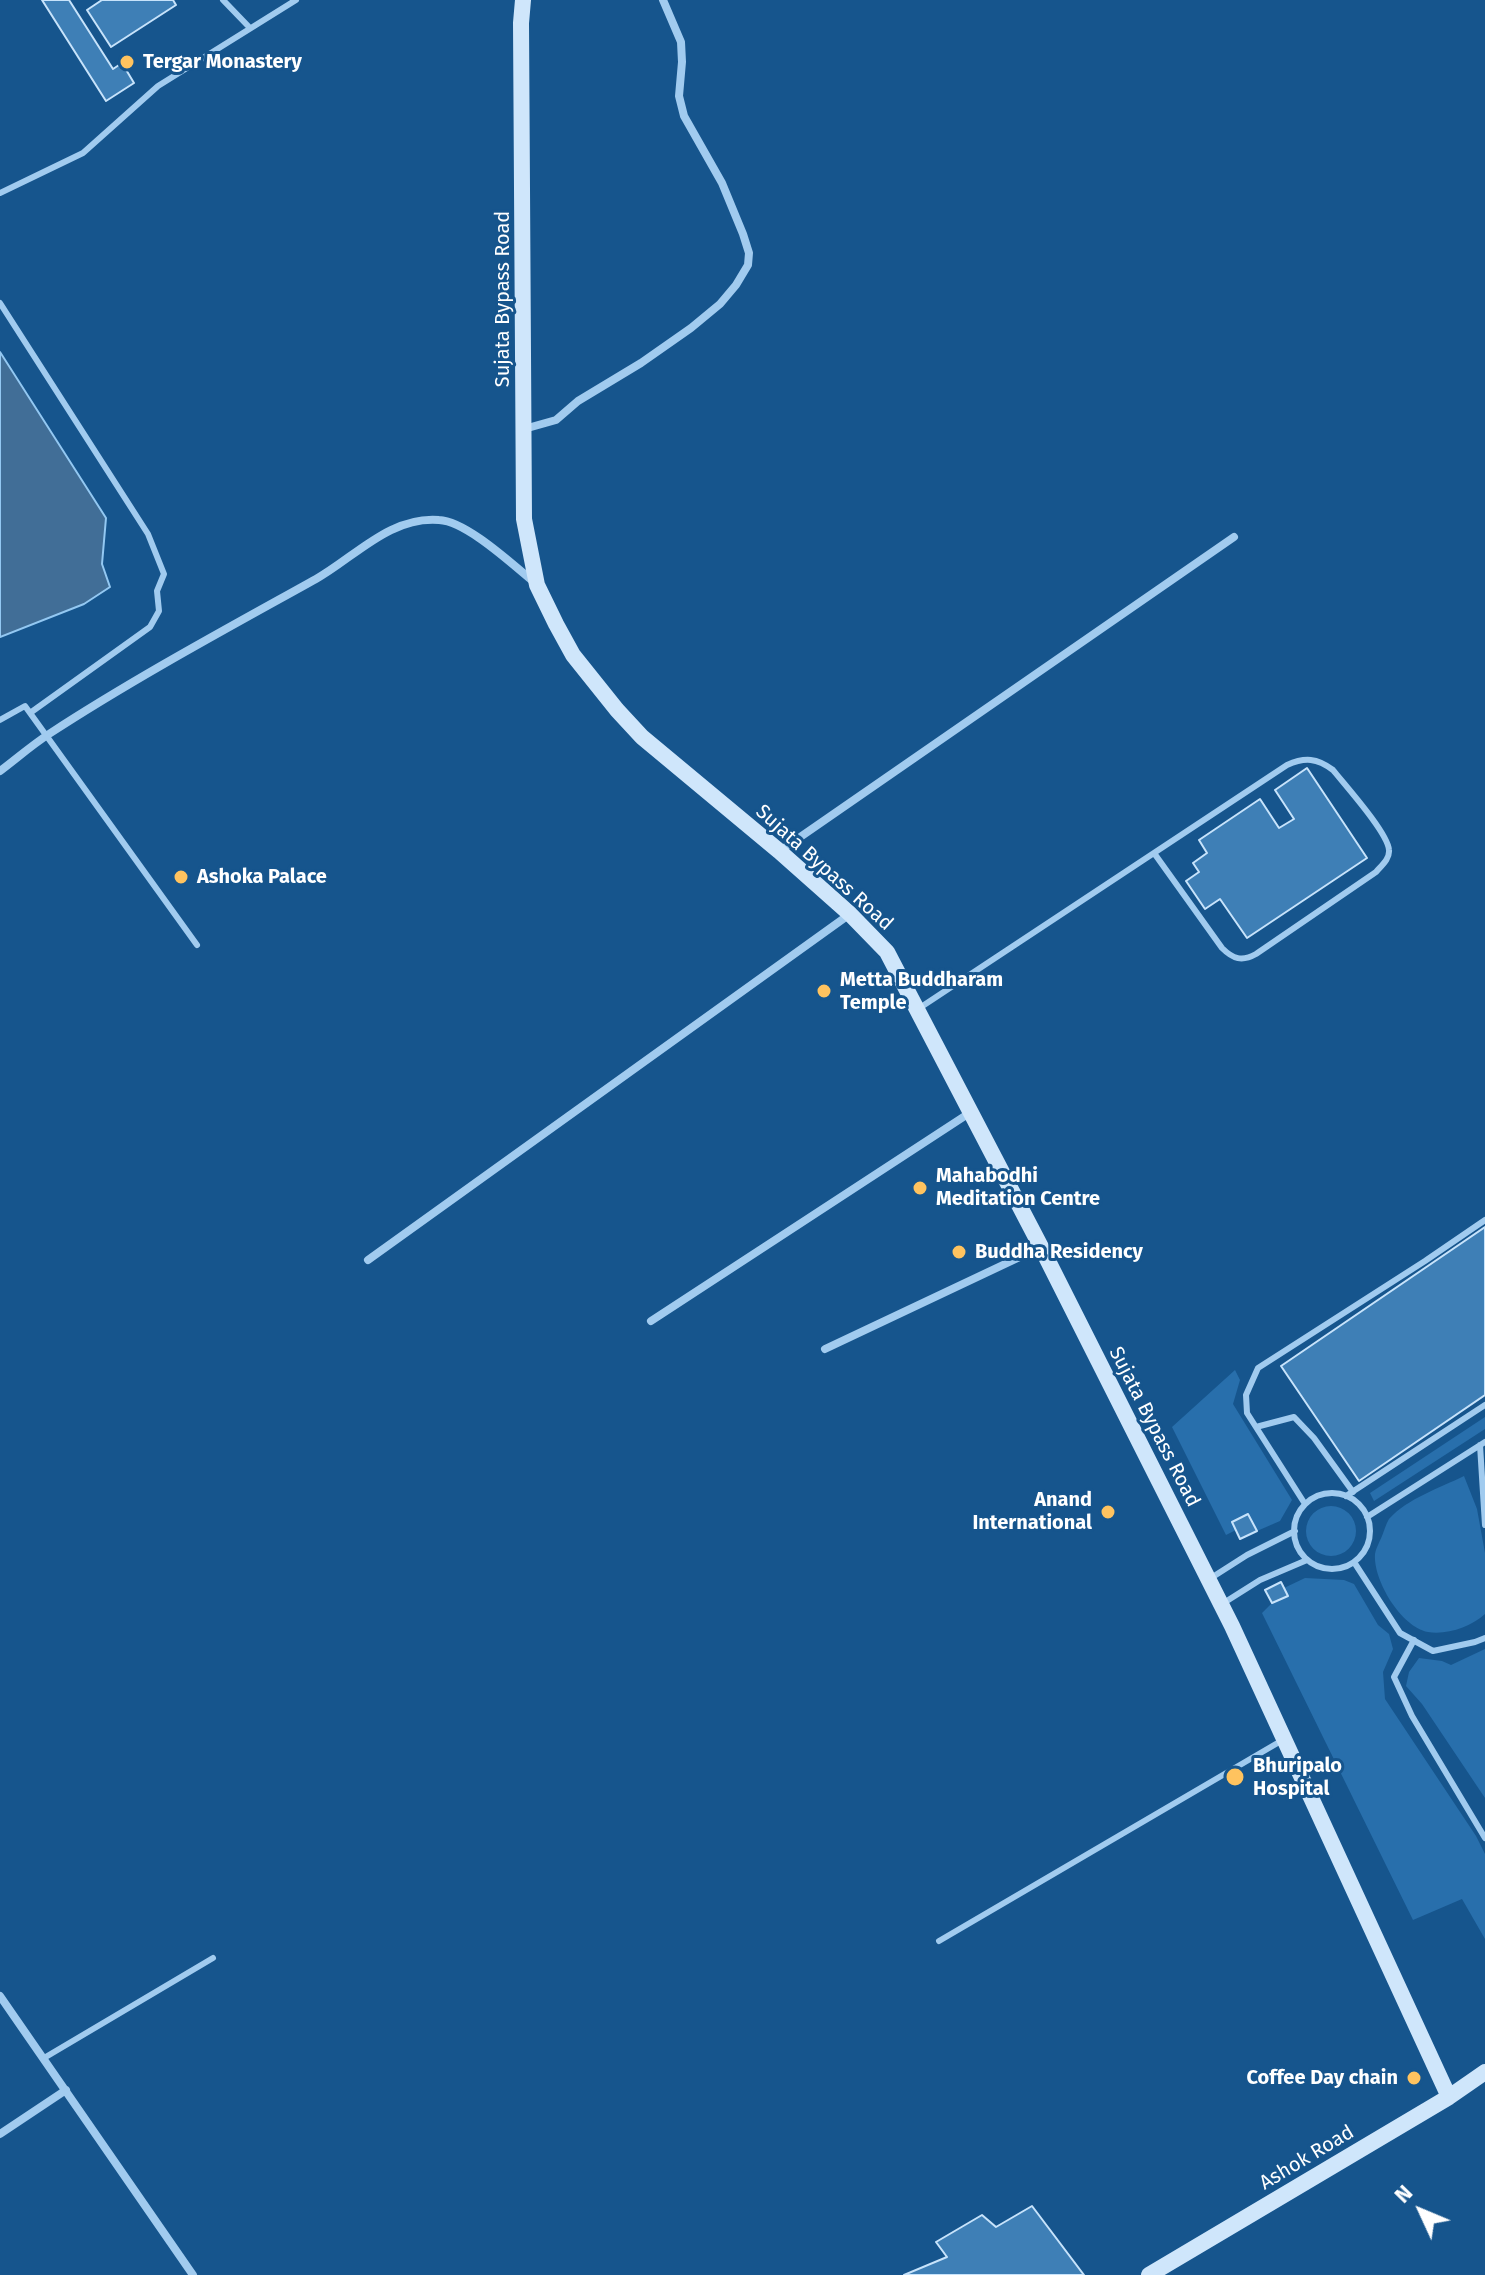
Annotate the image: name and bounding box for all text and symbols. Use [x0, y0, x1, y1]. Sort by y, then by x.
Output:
place label: Tergar Monastery [143, 50, 302, 74]
marker: Tergar Monastery [118, 53, 136, 71]
street label: Sujata Bypass Road [491, 211, 515, 387]
street label: Sujata Bypass Road [750, 800, 898, 936]
place label: Ashoka Palace [197, 865, 327, 889]
marker: Ashoka Palace [172, 868, 190, 886]
place label: Metta Buddharam Temple [840, 968, 1003, 1015]
marker: Metta Buddharam Temple [815, 982, 833, 1000]
place label: Mahabodhi Meditation Centre [936, 1164, 1100, 1211]
marker: Mahabodhi Meditation Centre [911, 1179, 929, 1197]
place label: Buddha Residency [975, 1240, 1143, 1264]
marker: Buddha Residency [950, 1243, 968, 1261]
street label: Sujata Bypass Road [1103, 1343, 1205, 1511]
place label: Anand International [972, 1488, 1092, 1535]
marker: Anand International [1099, 1503, 1117, 1521]
place label: Bhuripalo Hospital [1253, 1754, 1342, 1801]
marker: Bhuripalo Hospital [1224, 1766, 1246, 1788]
place label: Coffee Day chain [1247, 2066, 1398, 2090]
marker: Coffee Day chain [1405, 2069, 1423, 2087]
street label: Ashok Road [1255, 2120, 1359, 2196]
north arrow [1381, 2171, 1461, 2251]
text: N [1389, 2179, 1418, 2209]

